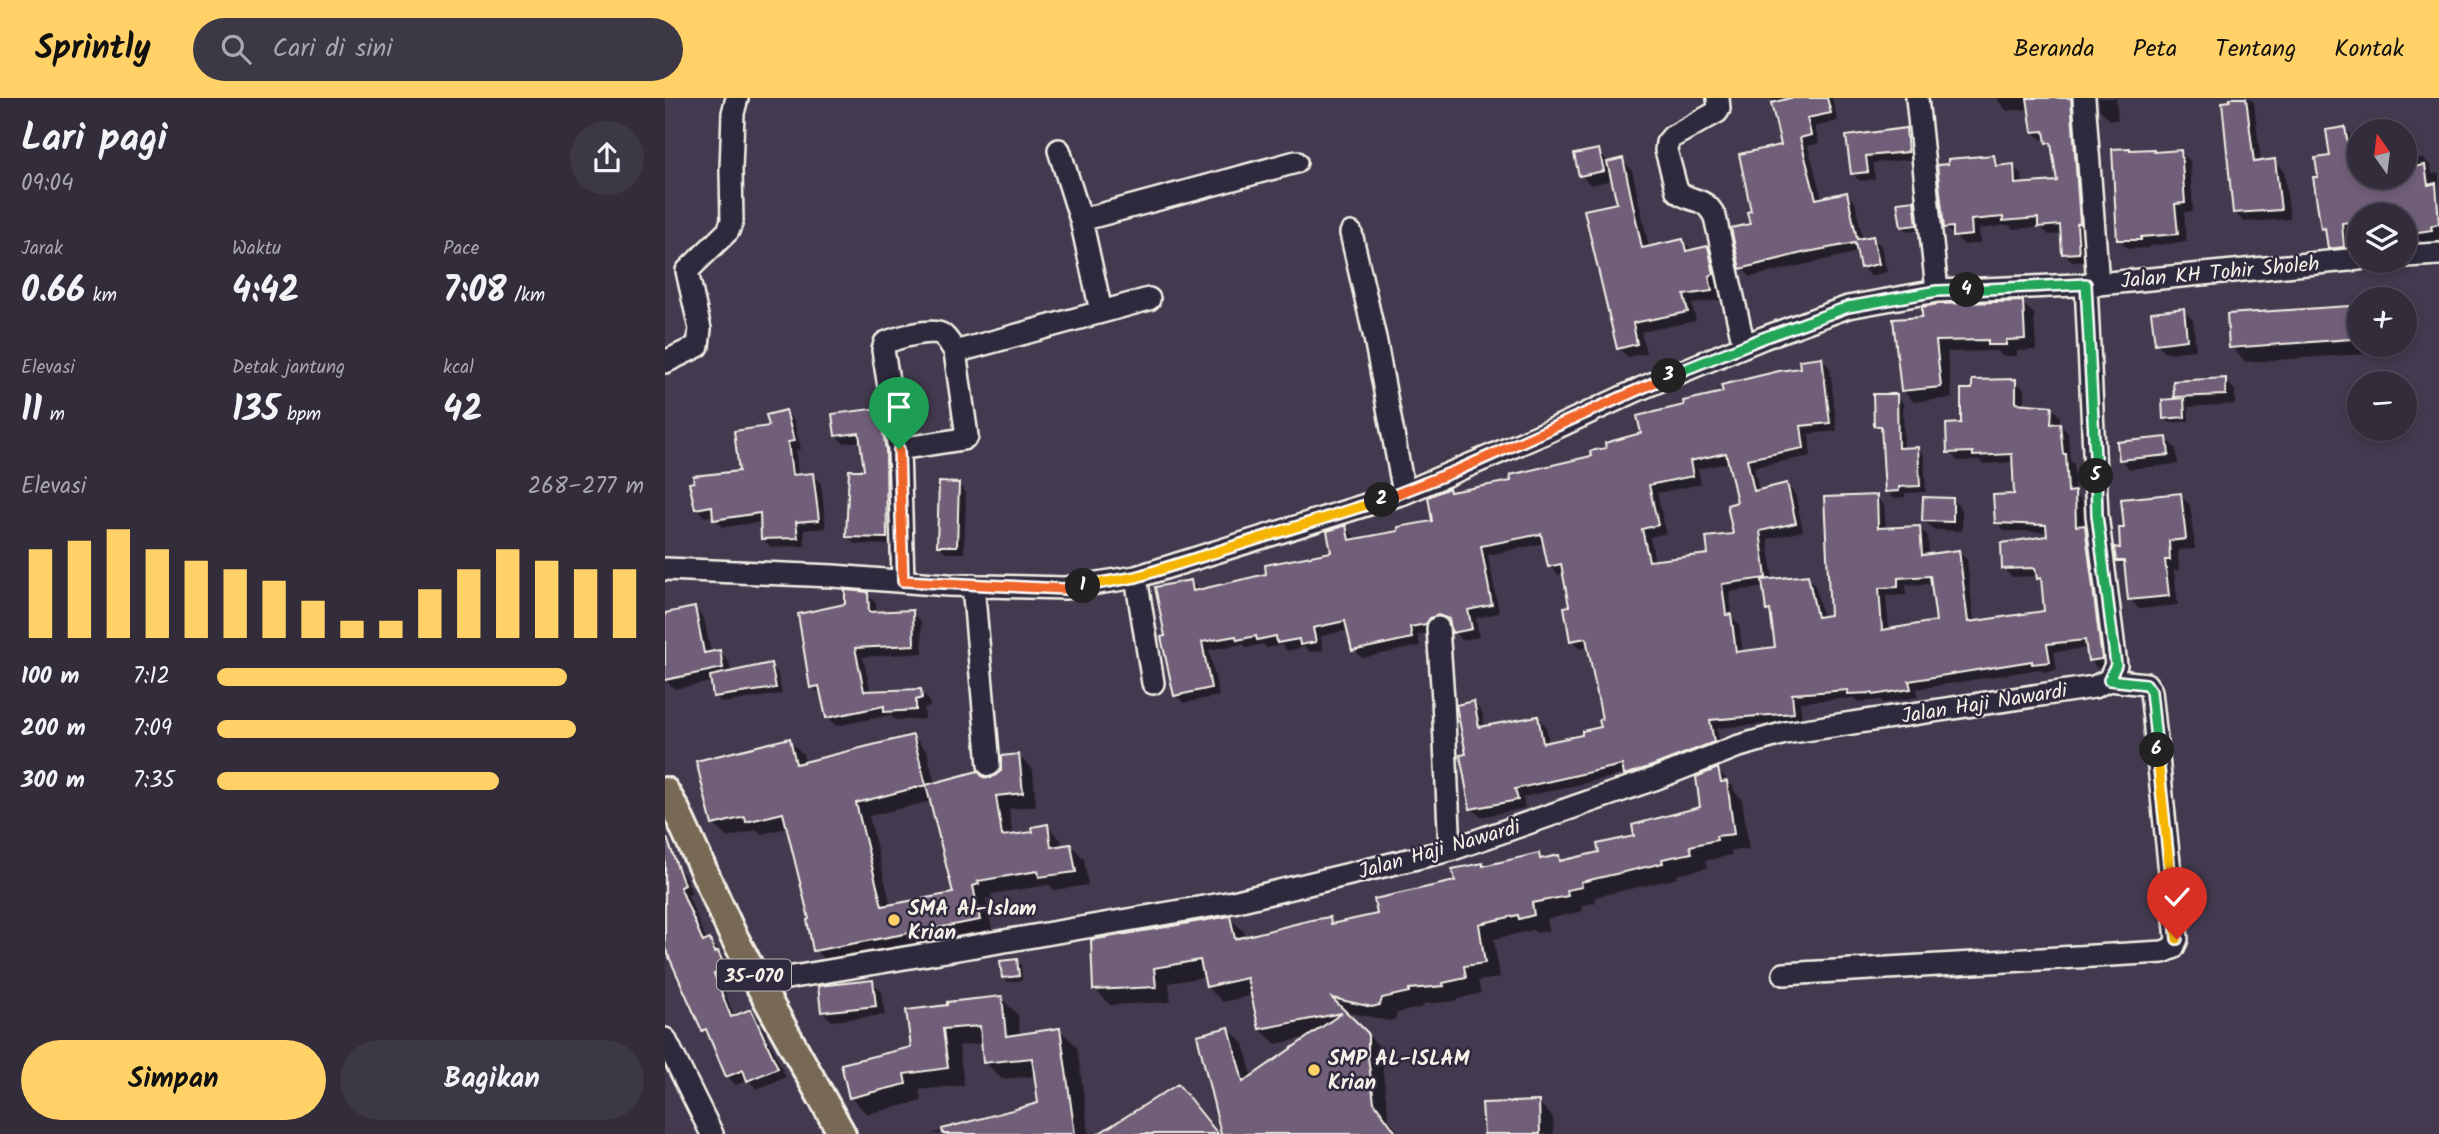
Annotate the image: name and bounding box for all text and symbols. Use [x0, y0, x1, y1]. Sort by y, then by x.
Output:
search box [193, 18, 683, 81]
text: Sprintly [35, 23, 151, 76]
text: Cari di sini [273, 28, 393, 70]
icon: search [217, 30, 255, 68]
text: Beranda [2013, 30, 2095, 69]
text: Peta [2133, 30, 2177, 69]
text: Tentang [2215, 30, 2296, 69]
text: Kontak [2334, 30, 2404, 69]
text: Lari pagi [21, 110, 167, 170]
north arrow [2347, 119, 2417, 189]
map controls [2347, 119, 2417, 441]
button: share [570, 121, 644, 195]
text: 09:04 [21, 166, 74, 202]
button: layers [2347, 203, 2417, 273]
text: Jarak [21, 234, 63, 264]
text: Waktu [232, 234, 281, 264]
text: Pace [443, 234, 479, 264]
street label: Jalan KH Tohir Sholeh [2119, 248, 2321, 299]
text: 0.66 [21, 264, 85, 320]
text: 4:42 [232, 264, 299, 320]
text: 7:08 [443, 264, 507, 320]
pin: 4 [1949, 272, 1985, 308]
text: 4 [1961, 274, 1972, 304]
text: km [85, 281, 117, 311]
text: /km [507, 281, 545, 311]
button: + [2347, 287, 2417, 357]
text: Elevasi [21, 353, 75, 383]
text: Detak jantung [232, 353, 345, 383]
text: kcal [443, 353, 474, 383]
pin: 3 [1651, 358, 1686, 394]
text: 3 [1663, 360, 1674, 390]
button: − [2347, 371, 2417, 441]
pin [869, 377, 929, 449]
text: 11 [21, 383, 42, 439]
text: 135 [232, 383, 279, 439]
text: 42 [443, 383, 482, 439]
icon: arrive [880, 388, 918, 426]
text: m [42, 400, 65, 430]
text: bpm [279, 400, 321, 430]
pin: 5 [2079, 458, 2113, 494]
text: 5 [2091, 460, 2100, 490]
text: Elevasi [21, 469, 86, 505]
text: 268–277 m [528, 469, 644, 505]
pin: 2 [1365, 482, 1399, 518]
text: 2 [1376, 484, 1387, 514]
pin: 1 [1065, 568, 1101, 603]
text: 1 [1080, 570, 1085, 600]
text: 100 m [21, 659, 79, 695]
text: 7:12 [133, 659, 170, 695]
street label: Jalan Haji Nawardi [1899, 675, 2070, 734]
text: 200 m [21, 711, 86, 747]
text: 7:09 [133, 711, 172, 747]
pin: 6 [2139, 732, 2175, 768]
text: 6 [2151, 734, 2162, 764]
text: 300 m [21, 763, 85, 799]
text: 7:35 [133, 763, 175, 799]
street label: Jalan Haji Nawardi [1354, 811, 1525, 889]
pin [2147, 867, 2207, 939]
icon: check [2158, 878, 2196, 916]
place label: SMA Al-Islam Krian [908, 893, 1037, 950]
marker: SMA Al-Islam Krian [886, 912, 902, 928]
road number: 35-070 [717, 960, 791, 990]
button: Simpan [21, 1040, 326, 1120]
button: Bagikan [340, 1040, 644, 1120]
place label: SMP AL-ISLAM Krian [1328, 1043, 1470, 1100]
marker: SMP AL-ISLAM Krian [1306, 1062, 1322, 1078]

